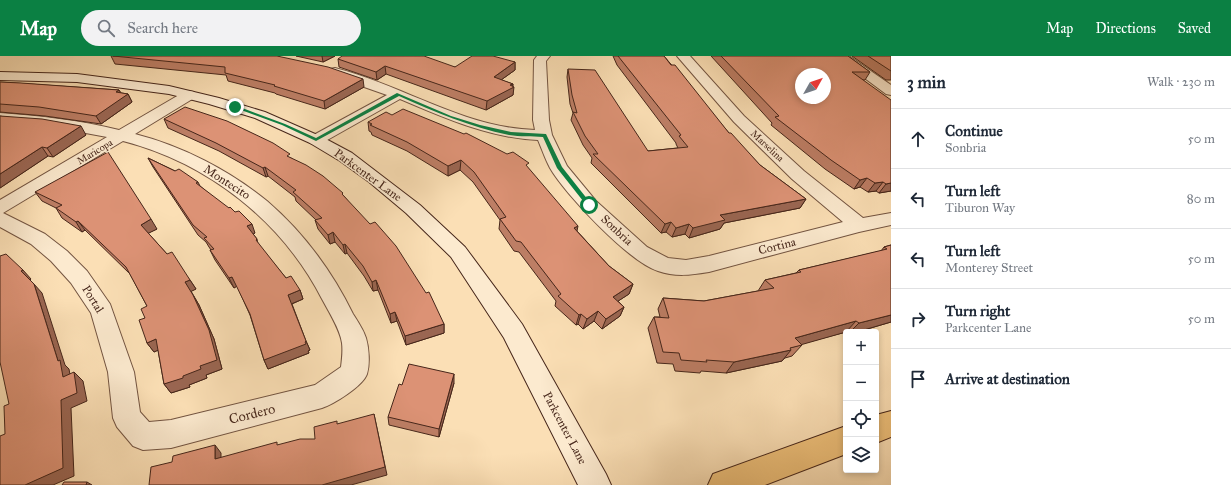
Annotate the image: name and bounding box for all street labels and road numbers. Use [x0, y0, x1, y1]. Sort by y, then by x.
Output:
street label: Marselina [748, 128, 787, 165]
street label: Maricopa [75, 136, 116, 167]
street label: Parkcenter Lane [332, 146, 404, 204]
street label: Montecito [201, 162, 253, 202]
street label: Sonbria [598, 212, 636, 249]
street label: Cortina [757, 234, 798, 257]
street label: Portal [79, 283, 107, 316]
street label: Parkcenter Lane [540, 389, 590, 467]
street label: Cordero [227, 400, 277, 428]

